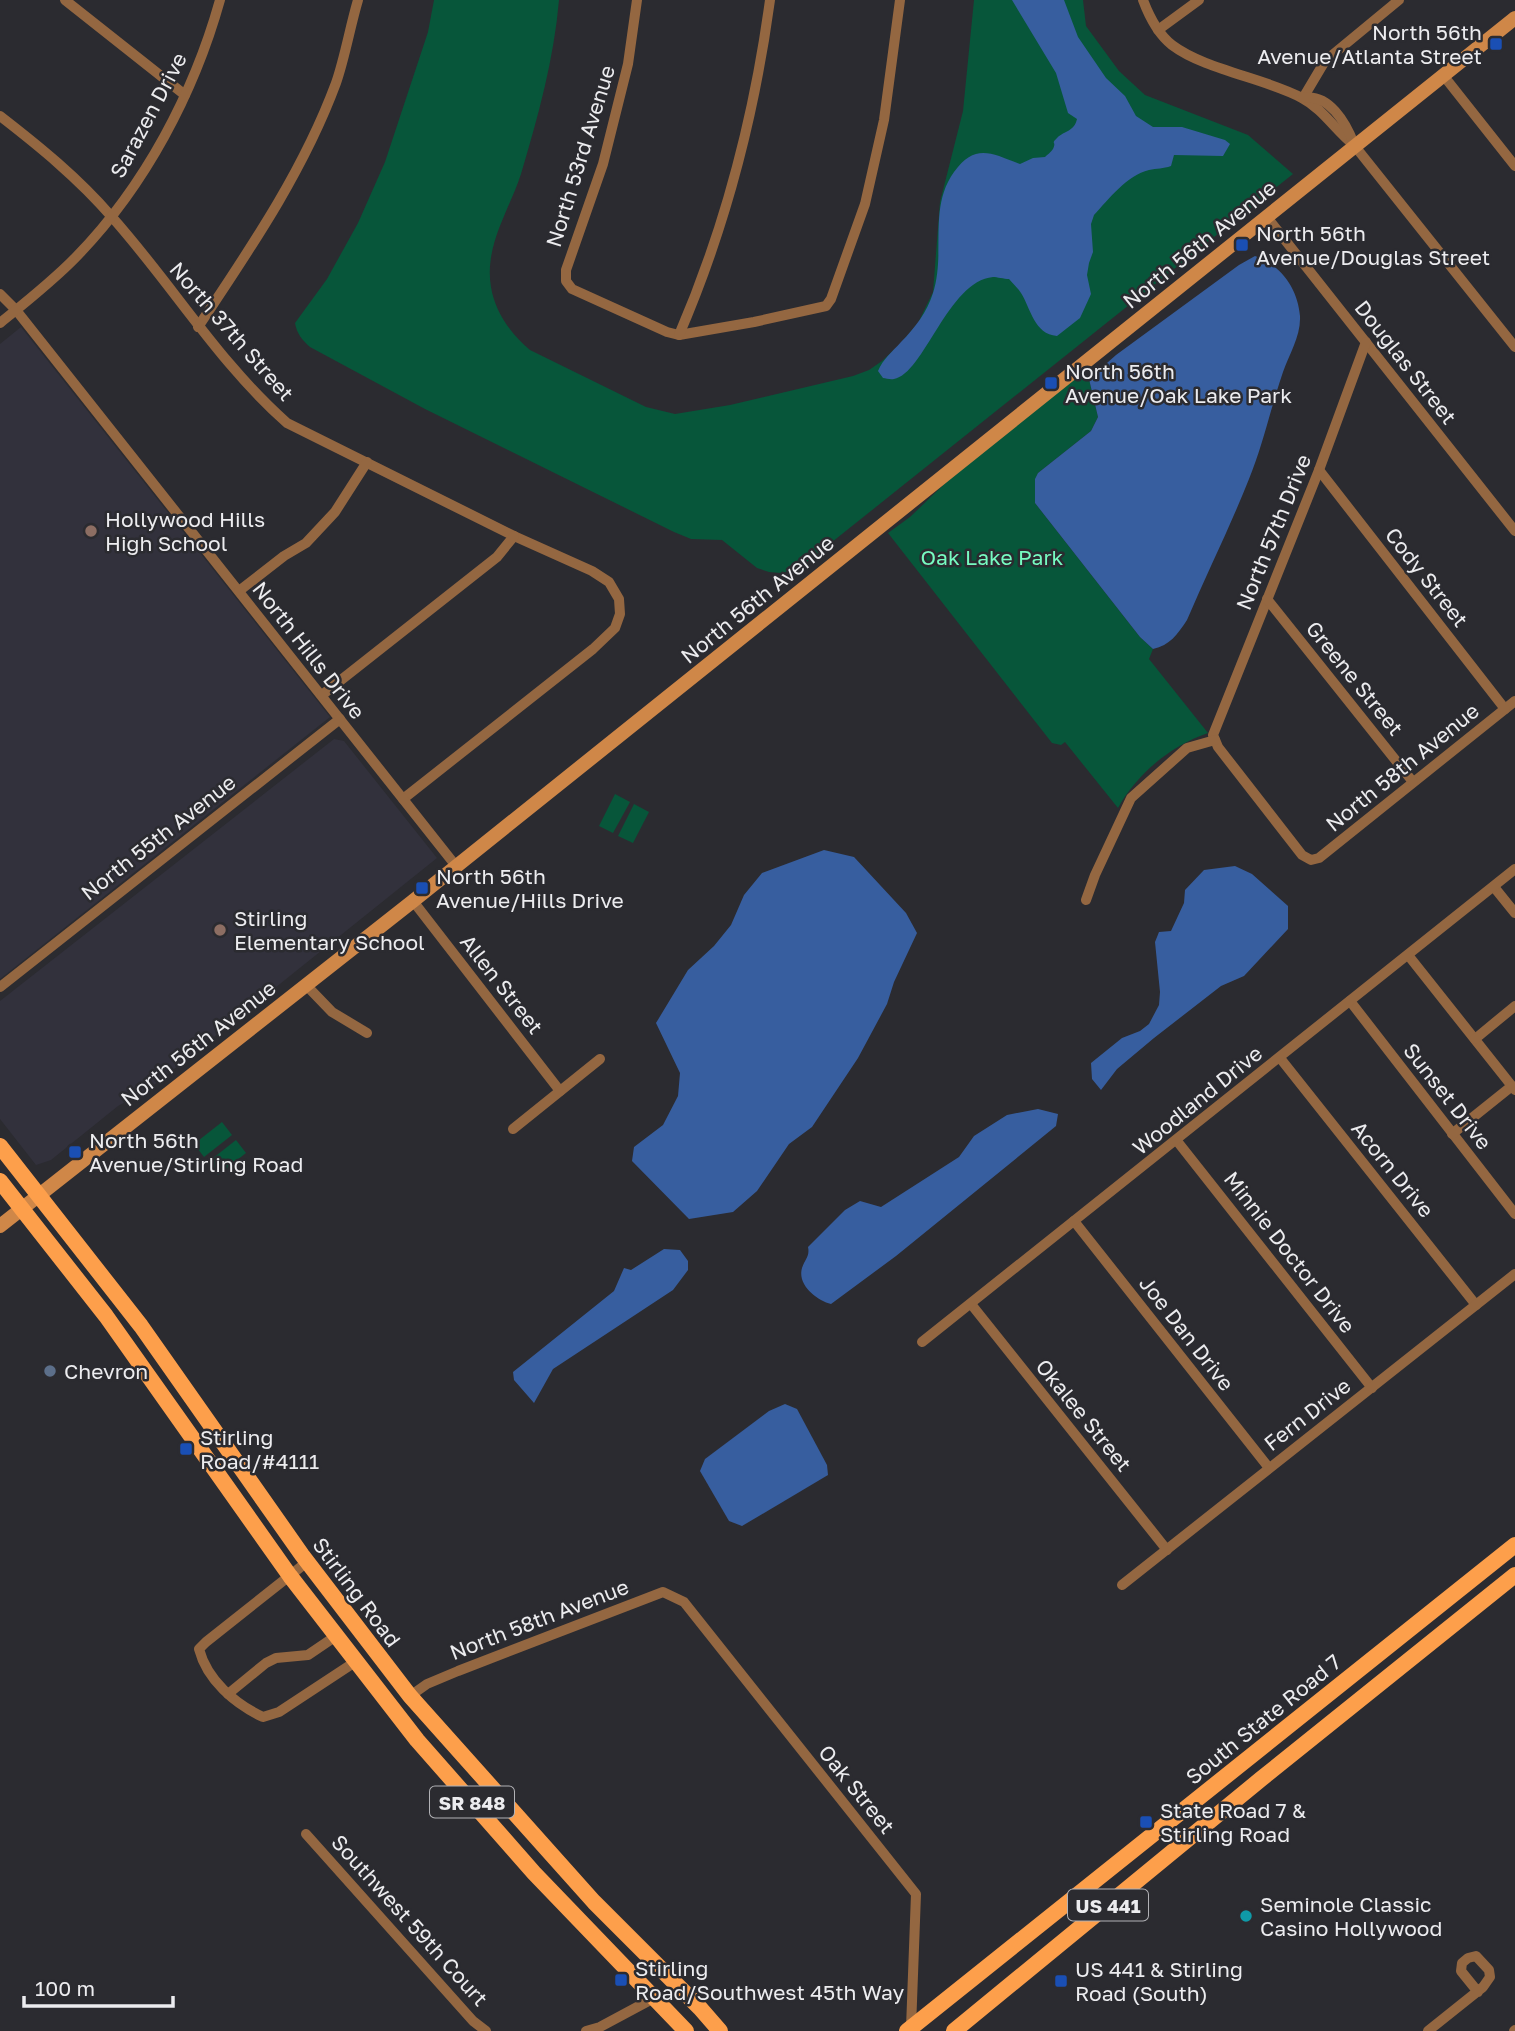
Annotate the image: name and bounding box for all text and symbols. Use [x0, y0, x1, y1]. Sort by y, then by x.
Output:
place label: North 56th Avenue/Atlanta Street [1257, 19, 1482, 69]
marker: North 56th Avenue/Atlanta Street [1488, 36, 1504, 52]
street label: Sarazen Drive [104, 48, 192, 182]
street label: North 53rd Avenue [540, 62, 620, 250]
street label: North 56th Avenue [1117, 174, 1281, 314]
place label: North 56th Avenue/Douglas Street [1256, 220, 1490, 270]
marker: North 56th Avenue/Douglas Street [1234, 237, 1250, 253]
street label: North 37th Street [164, 256, 300, 406]
street label: Douglas Street [1350, 295, 1462, 429]
place label: North 56th Avenue/Oak Lake Park [1065, 358, 1292, 408]
marker: North 56th Avenue/Oak Lake Park [1043, 375, 1059, 391]
street label: North 57th Drive [1230, 450, 1316, 614]
place label: Hollywood Hills High School [105, 506, 265, 556]
street label: Cody Street [1380, 522, 1474, 632]
marker: Hollywood Hills High School [83, 523, 99, 539]
street label: North 56th Avenue [675, 529, 839, 669]
park label: Oak Lake Park [921, 544, 1064, 570]
street label: North Hills Drive [247, 576, 371, 724]
street label: Greene Street [1301, 616, 1409, 740]
street label: North 58th Avenue [1320, 697, 1484, 837]
street label: North 55th Avenue [76, 769, 240, 905]
place label: North 56th Avenue/Hills Drive [436, 863, 624, 913]
marker: North 56th Avenue/Hills Drive [414, 880, 430, 896]
place label: Stirling Elementary School [234, 905, 425, 955]
marker: Stirling Elementary School [212, 922, 228, 938]
street label: Allen Street [455, 929, 549, 1039]
street label: North 56th Avenue [115, 974, 281, 1112]
street label: Sunset Drive [1398, 1038, 1498, 1154]
street label: Woodland Drive [1127, 1040, 1267, 1160]
street label: Acorn Drive [1346, 1116, 1440, 1222]
place label: North 56th Avenue/Stirling Road [89, 1127, 303, 1177]
marker: North 56th Avenue/Stirling Road [67, 1144, 83, 1160]
street label: Minnie Doctor Drive [1219, 1166, 1361, 1338]
street label: Joe Dan Drive [1134, 1270, 1240, 1396]
street label: Okalee Street [1031, 1353, 1137, 1477]
place label: Chevron [64, 1358, 148, 1384]
marker: Chevron [42, 1363, 58, 1379]
street label: Fern Drive [1258, 1372, 1356, 1456]
place label: Stirling Road/#4111 [200, 1424, 319, 1474]
marker: Stirling Road/#4111 [178, 1441, 194, 1457]
street label: Stirling Road [307, 1532, 407, 1652]
street label: North 58th Avenue [446, 1573, 632, 1665]
street label: South State Road 7 [1180, 1648, 1346, 1790]
street label: Oak Street [813, 1739, 901, 1839]
road number: SR 848 [430, 1786, 514, 1818]
place label: State Road 7 & Stirling Road [1160, 1797, 1306, 1847]
marker: State Road 7 & Stirling Road [1138, 1814, 1154, 1830]
street label: Southwest 59th Court [326, 1829, 494, 2011]
road number: US 441 [1068, 1890, 1148, 1921]
place label: Seminole Classic Casino Hollywood [1260, 1891, 1442, 1941]
marker: Seminole Classic Casino Hollywood [1238, 1908, 1254, 1924]
place label: Stirling Road/Southwest 45th Way [635, 1955, 904, 2005]
place label: US 441 & Stirling Road (South) [1075, 1956, 1243, 2006]
scale bar [24, 1965, 173, 2009]
marker: Stirling Road/Southwest 45th Way [613, 1972, 629, 1988]
marker: US 441 & Stirling Road (South) [1053, 1973, 1069, 1989]
text: 100 m [35, 1975, 95, 2001]

